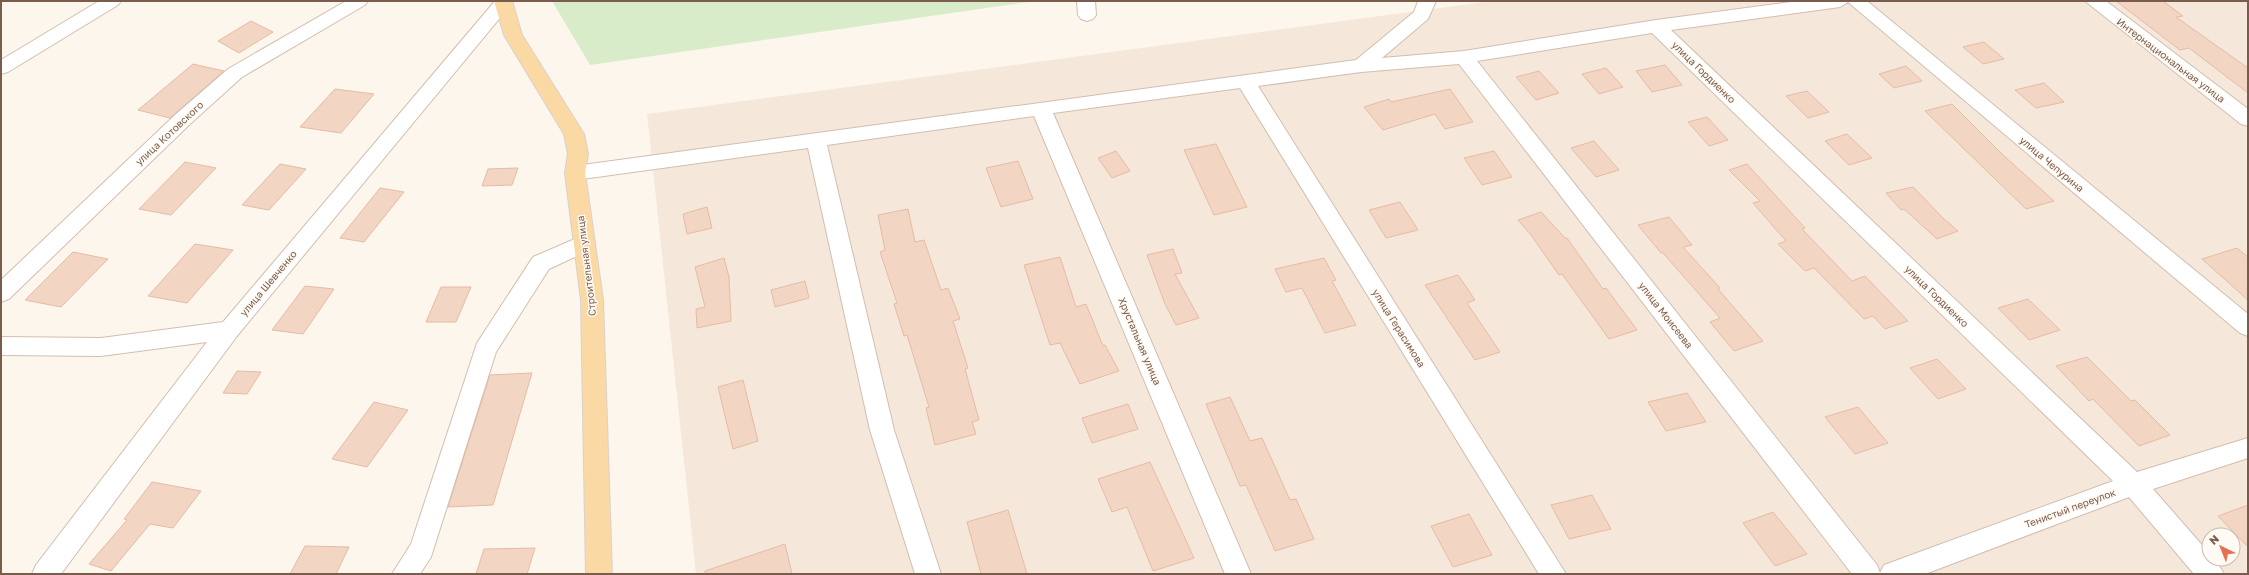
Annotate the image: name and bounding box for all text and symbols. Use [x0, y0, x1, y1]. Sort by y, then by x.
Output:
street label: Интернациональная улица [2114, 15, 2228, 105]
street label: улица Гордиенко [1670, 39, 1738, 105]
street label: улица Котовского [133, 98, 205, 168]
street label: улица Чепурина [2018, 134, 2086, 194]
street label: Строительная улица [574, 215, 598, 317]
street label: улица Шевченко [237, 248, 299, 318]
street label: улица Гордиенко [1903, 263, 1971, 329]
street label: улица Моисеева [1636, 279, 1696, 351]
street label: улица Герасимова [1370, 287, 1428, 369]
street label: Хрустальная улица [1116, 295, 1164, 387]
street label: Тенистый переулок [2023, 486, 2117, 530]
north arrow [2201, 527, 2241, 567]
text: N [2206, 532, 2221, 547]

